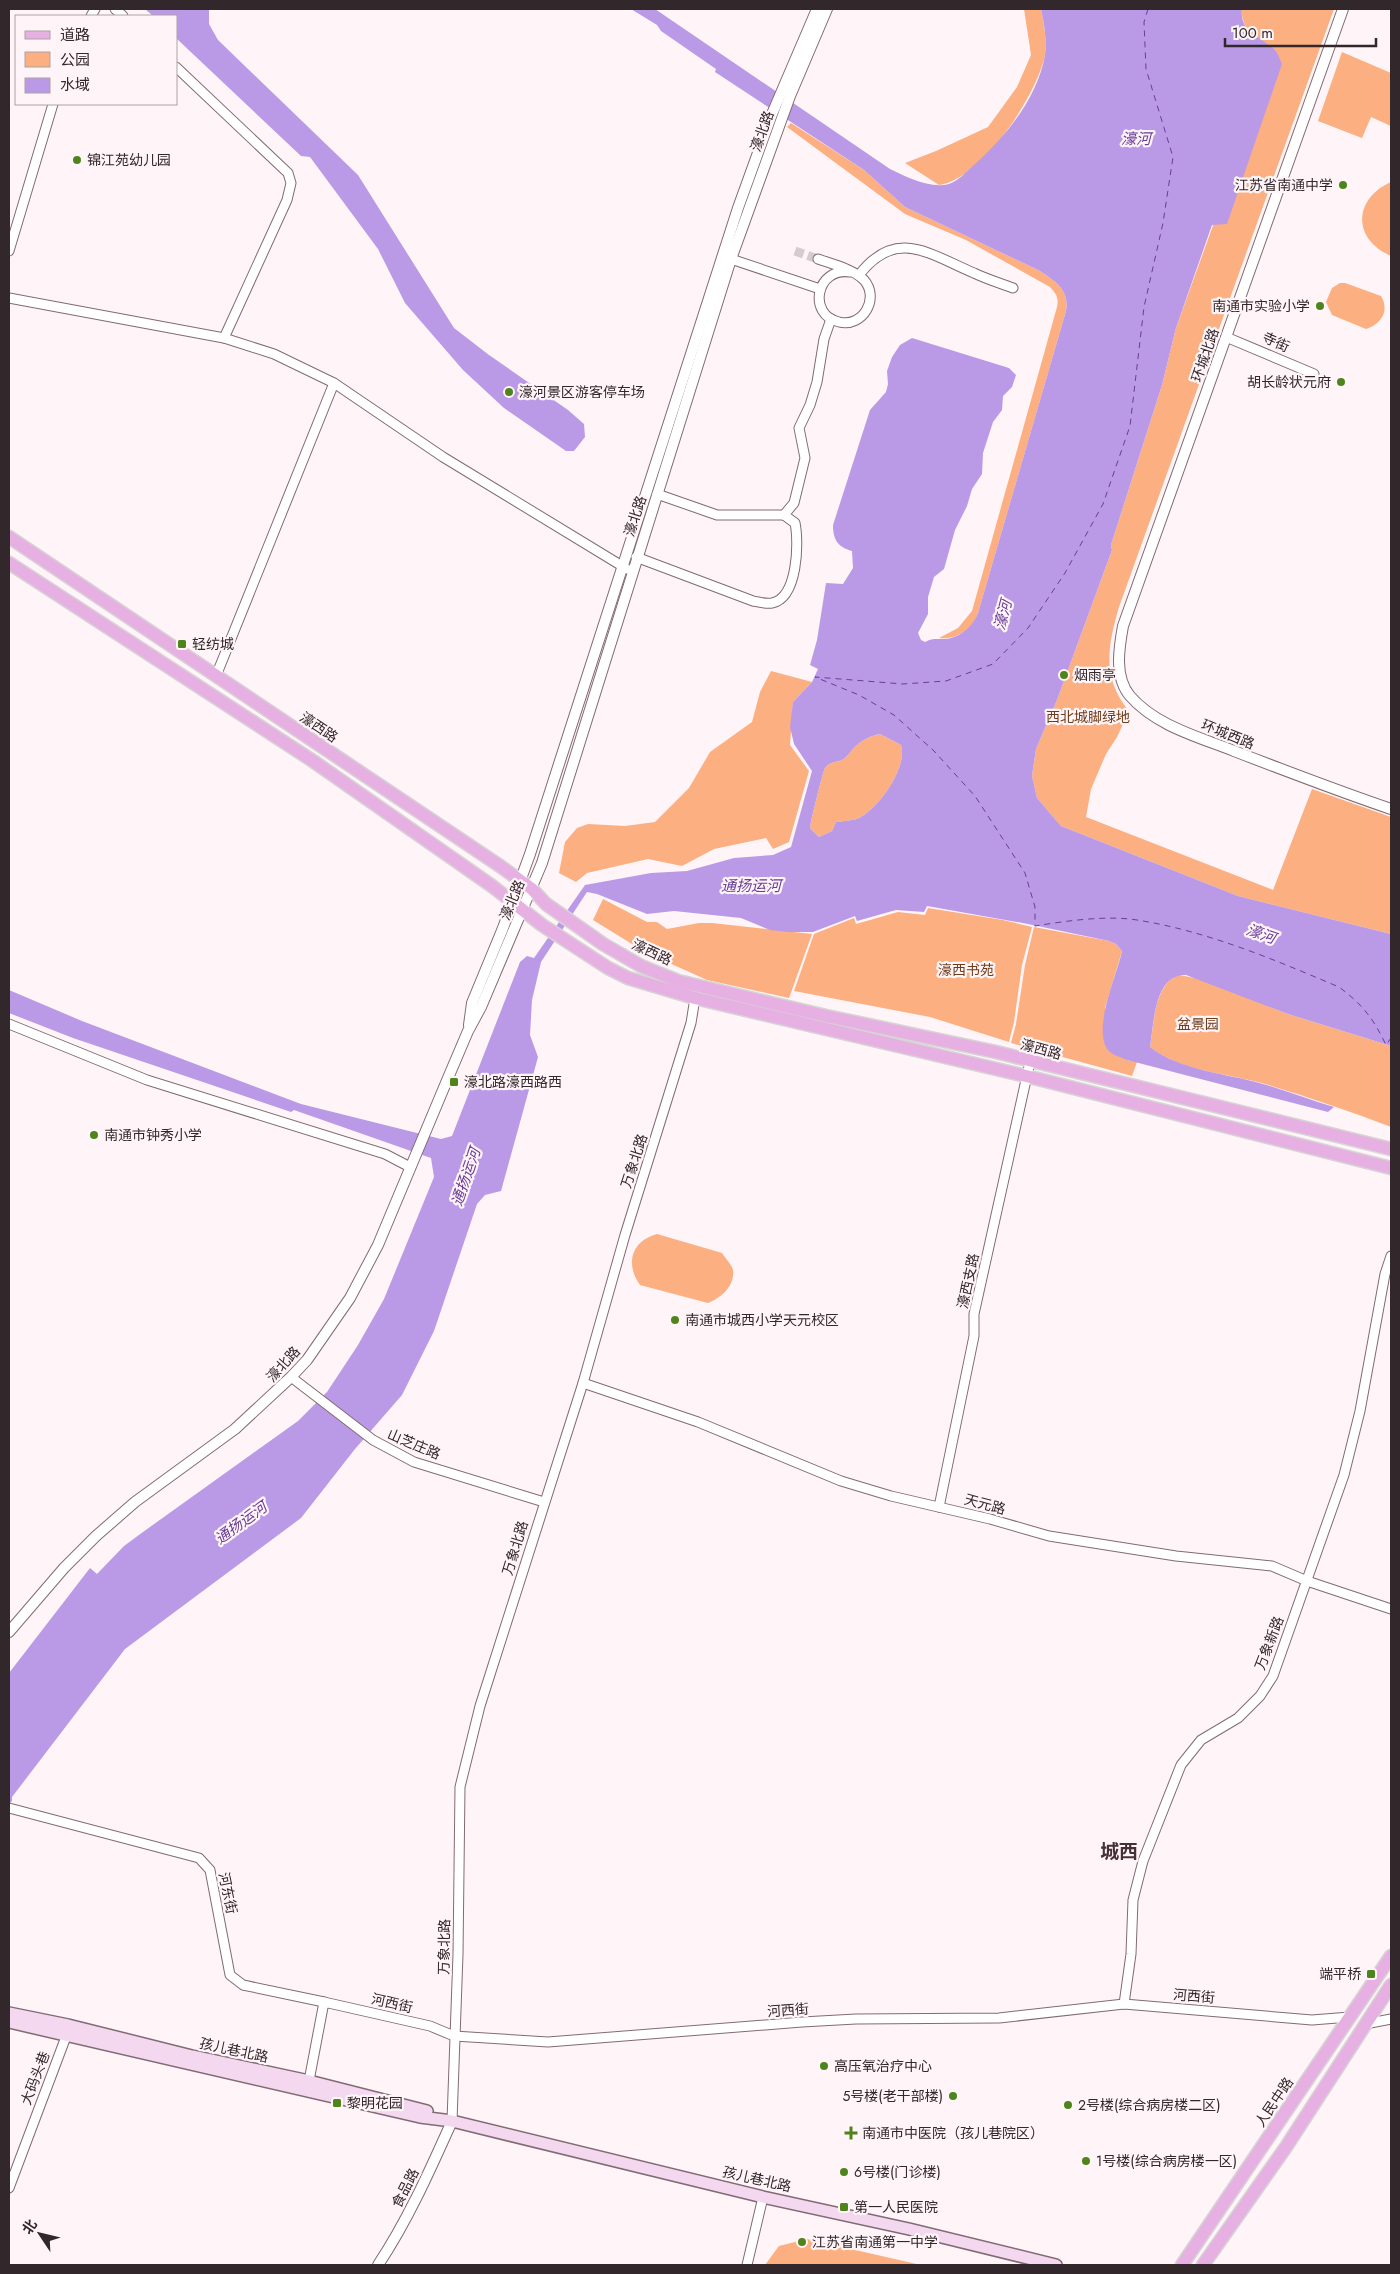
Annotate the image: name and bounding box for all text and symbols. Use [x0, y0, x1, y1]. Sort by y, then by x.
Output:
legend [15, 15, 178, 105]
scale bar [1225, 15, 1376, 47]
text: 100 m [1232, 22, 1273, 44]
text: 道路 [60, 24, 90, 46]
text: 公园 [60, 49, 90, 71]
text: 水域 [60, 74, 90, 96]
street label: 濠北路 [745, 108, 779, 154]
water label: 濠河 [1121, 128, 1154, 150]
place label: 锦江苑幼儿园 [87, 150, 171, 170]
marker: 锦江苑幼儿园 [71, 154, 83, 166]
place label: 江苏省南通中学 [1235, 175, 1333, 195]
marker: 江苏省南通中学 [1337, 179, 1349, 191]
place label: 南通市实验小学 [1212, 296, 1310, 316]
marker: 南通市实验小学 [1314, 300, 1326, 312]
street label: 环城北路 [1186, 325, 1224, 385]
street label: 寺街 [1259, 327, 1293, 357]
place label: 胡长龄状元府 [1247, 372, 1331, 392]
marker: 胡长龄状元府 [1335, 376, 1347, 388]
place label: 濠河景区游客停车场 [519, 382, 645, 402]
marker: 濠河景区游客停车场 [503, 386, 515, 398]
street label: 濠北路 [619, 493, 651, 539]
water label: 濠河 [988, 595, 1018, 632]
place label: 轻纺城 [192, 634, 234, 654]
marker: 轻纺城 [176, 638, 188, 650]
place label: 烟雨亭 [1074, 665, 1116, 685]
marker: 烟雨亭 [1058, 669, 1070, 681]
street label: 濠西路 [296, 707, 342, 747]
park label: 西北城脚绿地 [1046, 707, 1130, 727]
street label: 环城西路 [1198, 714, 1258, 754]
water label: 通扬运河 [721, 875, 784, 897]
street label: 濠北路 [495, 877, 529, 923]
water label: 濠河 [1243, 919, 1282, 950]
street label: 濠西路 [629, 934, 675, 970]
park label: 濠西书苑 [938, 960, 994, 980]
park label: 盆景园 [1177, 1014, 1219, 1034]
street label: 濠西路 [1018, 1034, 1064, 1064]
place label: 濠北路濠西路西 [464, 1072, 562, 1092]
marker: 濠北路濠西路西 [448, 1076, 460, 1088]
place label: 南通市钟秀小学 [104, 1125, 202, 1145]
marker: 南通市钟秀小学 [88, 1129, 100, 1141]
street label: 万象北路 [616, 1131, 652, 1191]
water label: 通扬运河 [446, 1142, 487, 1209]
street label: 濠西支路 [952, 1252, 984, 1310]
place label: 南通市城西小学天元校区 [685, 1310, 839, 1330]
marker: 南通市城西小学天元校区 [669, 1314, 681, 1326]
street label: 濠北路 [262, 1342, 304, 1386]
street label: 山芝庄路 [384, 1424, 444, 1464]
street label: 天元路 [962, 1489, 1008, 1519]
water label: 通扬运河 [210, 1495, 274, 1550]
street label: 万象北路 [497, 1518, 533, 1578]
street label: 万象新路 [1250, 1613, 1288, 1673]
district label: 城西 [1100, 1838, 1138, 1865]
street label: 河东街 [214, 1870, 242, 1916]
street label: 万象北路 [434, 1919, 454, 1975]
place label: 端平桥 [1319, 1964, 1361, 1984]
marker: 端平桥 [1365, 1968, 1377, 1980]
street label: 河西街 [1172, 1984, 1216, 2008]
street label: 河西街 [369, 1989, 415, 2017]
street label: 河西街 [766, 1999, 810, 2021]
street label: 孩儿巷北路 [198, 2033, 270, 2067]
street label: 大码头巷 [16, 2048, 54, 2108]
place label: 高压氧治疗中心 [834, 2056, 932, 2076]
marker: 高压氧治疗中心 [818, 2060, 830, 2072]
street label: 人民中路 [1250, 2073, 1298, 2131]
place label: 5号楼(老干部楼) [842, 2086, 943, 2106]
marker: 5号楼(老干部楼) [947, 2090, 959, 2102]
place label: 黎明花园 [347, 2093, 403, 2113]
place label: 2号楼(综合病房楼二区) [1078, 2095, 1221, 2115]
marker: 黎明花园 [331, 2097, 343, 2109]
marker: 2号楼(综合病房楼二区) [1062, 2099, 1074, 2111]
place label: 南通市中医院（孩儿巷院区） [862, 2123, 1044, 2143]
marker: 南通市中医院（孩儿巷院区） [844, 2126, 858, 2140]
place label: 1号楼(综合病房楼一区) [1096, 2151, 1237, 2171]
marker: 1号楼(综合病房楼一区) [1080, 2155, 1092, 2167]
street label: 孩儿巷北路 [721, 2161, 793, 2197]
place label: 6号楼(门诊楼) [854, 2162, 941, 2182]
street label: 食品路 [387, 2165, 423, 2211]
marker: 6号楼(门诊楼) [838, 2166, 850, 2178]
place label: 第一人民医院 [854, 2197, 938, 2217]
marker: 第一人民医院 [838, 2201, 850, 2213]
north arrow [15, 2209, 65, 2259]
text: 北 [17, 2215, 42, 2238]
place label: 江苏省南通第一中学 [812, 2232, 938, 2252]
marker: 江苏省南通第一中学 [796, 2236, 808, 2248]

